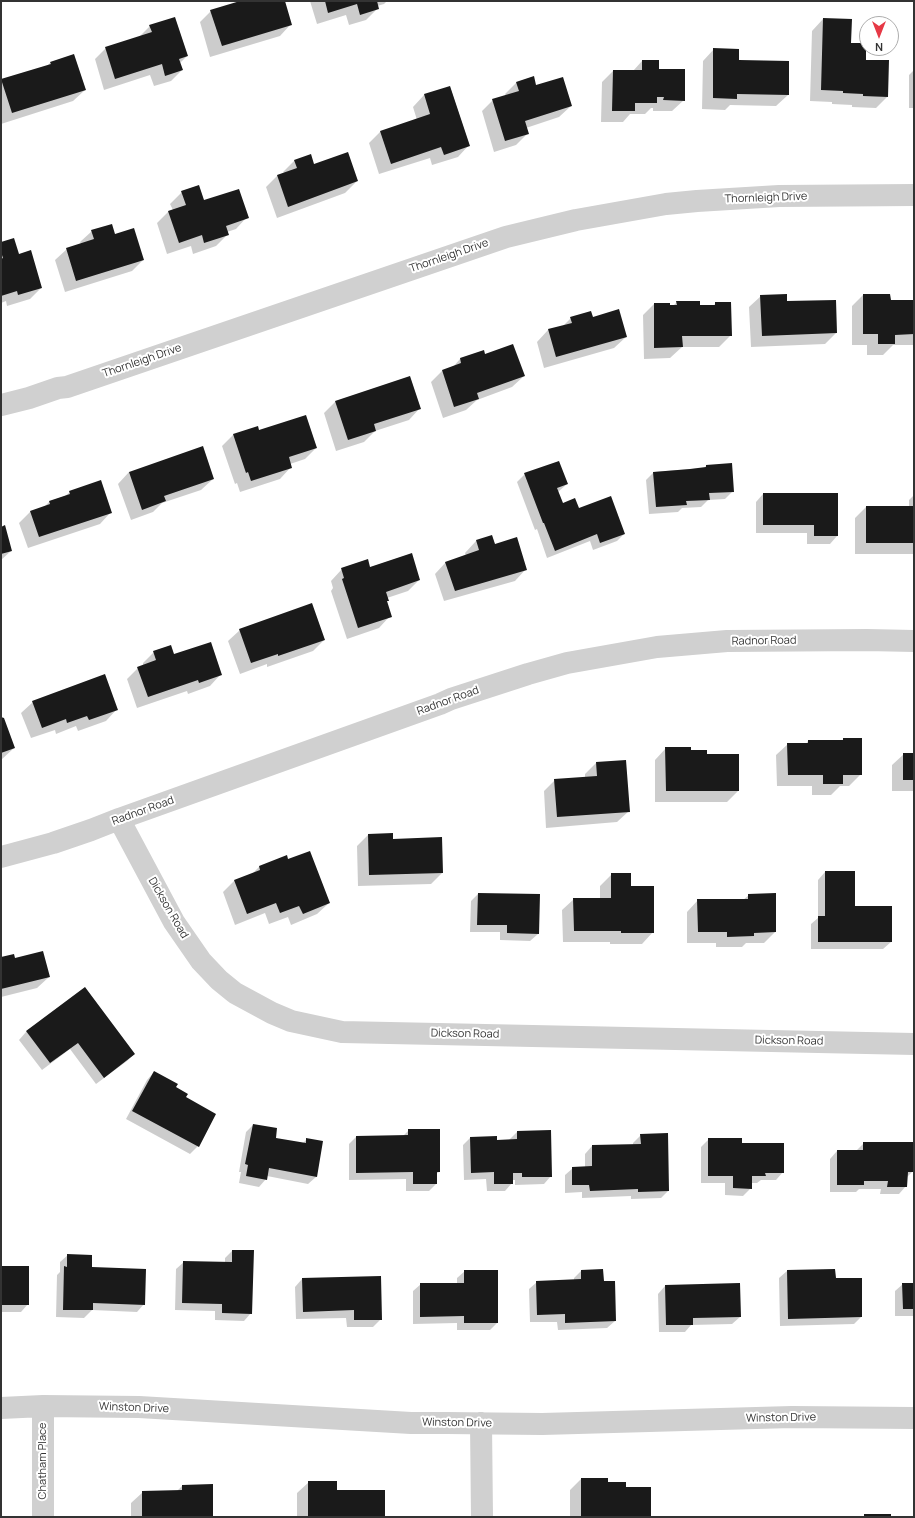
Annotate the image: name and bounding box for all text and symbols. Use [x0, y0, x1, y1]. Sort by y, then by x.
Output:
north arrow [859, 16, 899, 56]
text: N [875, 40, 883, 55]
street label: Thornleigh Drive [724, 190, 808, 206]
street label: Thornleigh Drive [408, 236, 490, 276]
street label: Thornleigh Drive [101, 341, 183, 381]
street label: Radnor Road [731, 634, 797, 648]
street label: Radnor Road [415, 684, 481, 718]
street label: Radnor Road [110, 794, 176, 828]
street label: Dickson Road [145, 875, 191, 941]
street label: Dickson Road [431, 1027, 499, 1041]
street label: Dickson Road [755, 1034, 823, 1048]
street label: Winston Drive [99, 1400, 169, 1416]
street label: Winston Drive [746, 1411, 816, 1425]
street label: Winston Drive [422, 1416, 492, 1430]
street label: Chatham Place [36, 1423, 50, 1499]

